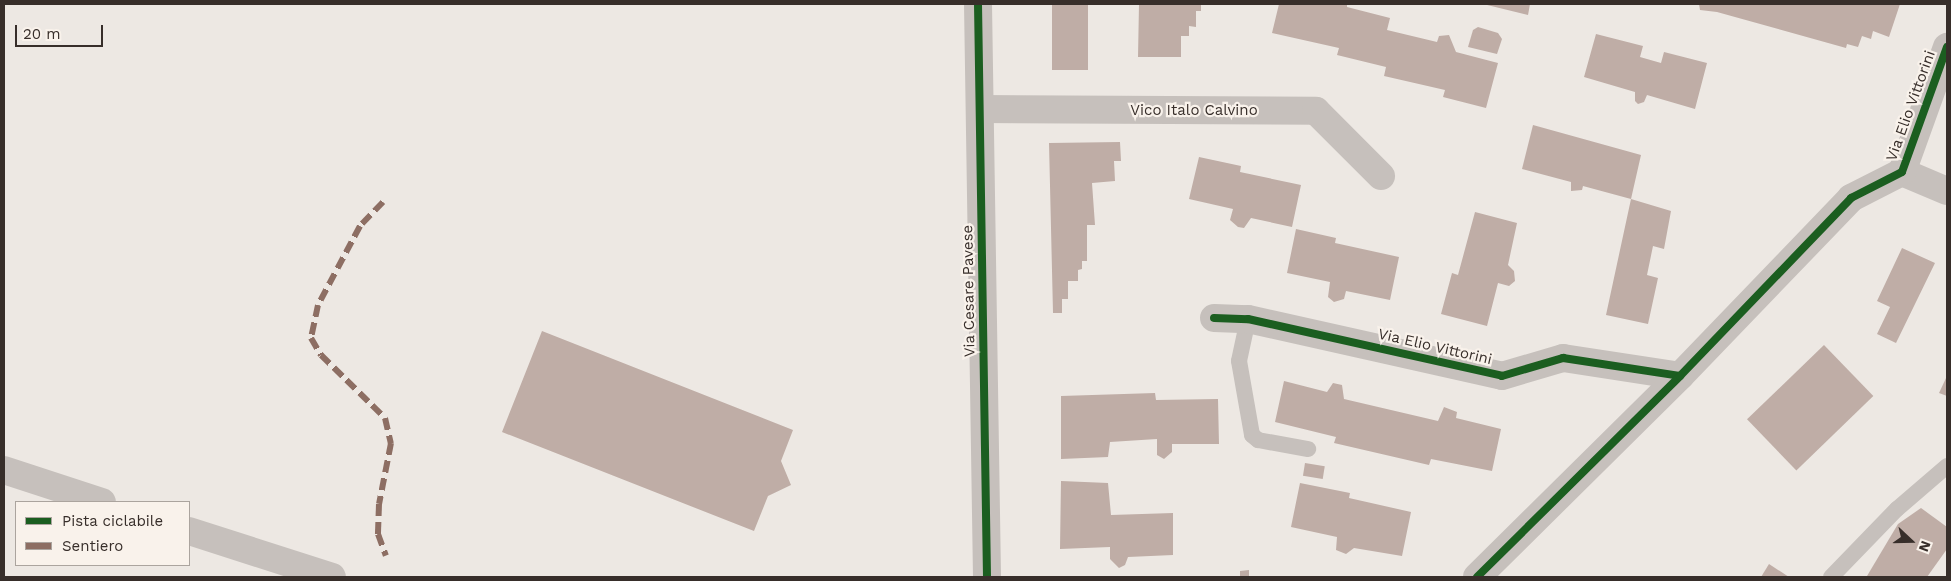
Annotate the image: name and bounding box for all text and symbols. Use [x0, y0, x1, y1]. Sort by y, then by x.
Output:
scale bar [18, 15, 105, 47]
text: 20 m [23, 25, 61, 43]
street label: Via Elio Vittorini [1882, 48, 1940, 164]
street label: Vico Italo Calvino [1130, 102, 1258, 120]
street label: Via Cesare Pavese [959, 225, 979, 357]
street label: Via Elio Vittorini [1376, 325, 1494, 369]
legend [15, 501, 190, 566]
text: Pista ciclabile [62, 512, 163, 530]
north arrow [1886, 516, 1936, 566]
text: Sentiero [62, 537, 123, 555]
text: N [1916, 539, 1934, 554]

